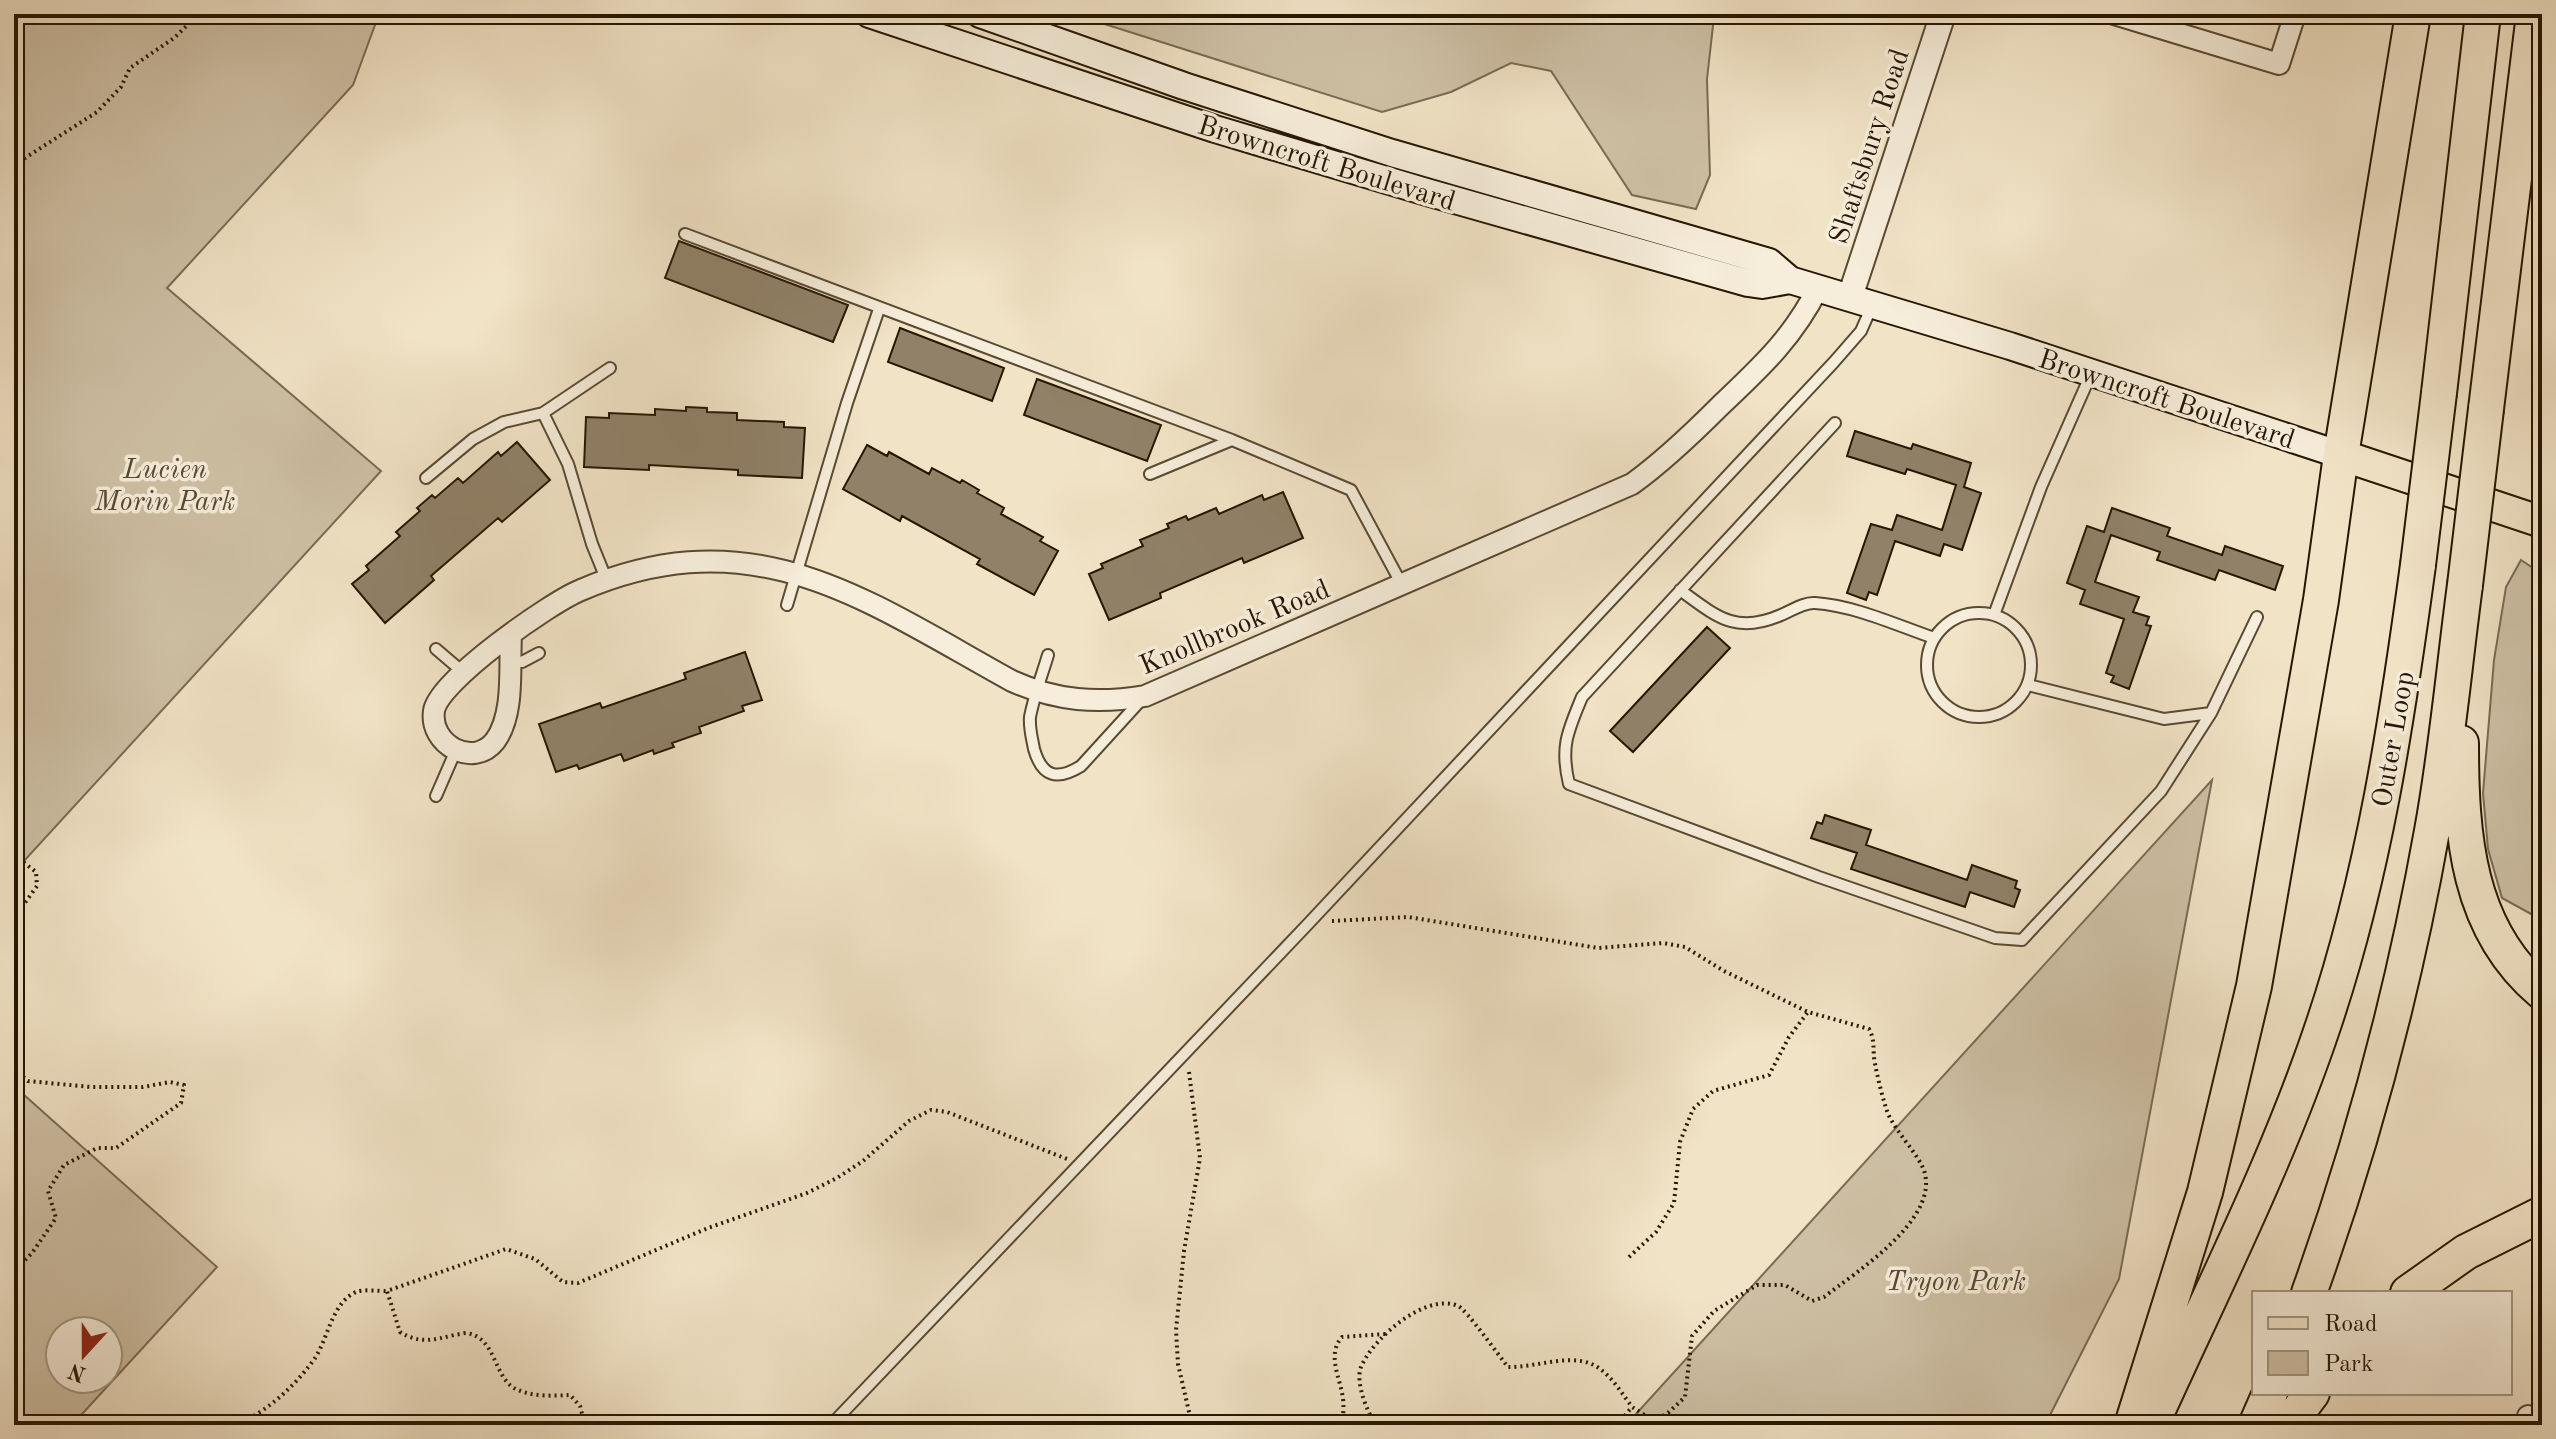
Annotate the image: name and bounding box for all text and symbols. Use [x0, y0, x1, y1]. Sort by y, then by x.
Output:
street label: Shaftsbury Road [1826, 46, 1916, 248]
street label: Browncroft Boulevard [1194, 112, 1458, 217]
street label: Browncroft Boulevard [2034, 346, 2298, 456]
park label: Lucien Morin Park [93, 457, 236, 517]
street label: Knollbrook Road [1136, 576, 1334, 681]
street label: Outer Loop [2369, 669, 2421, 810]
park label: Tryon Park [1886, 1269, 2026, 1297]
legend [2252, 1291, 2512, 1395]
text: Road [2324, 1313, 2377, 1337]
north arrow [44, 1315, 124, 1395]
text: Park [2324, 1353, 2373, 1377]
text: N [66, 1358, 89, 1385]

